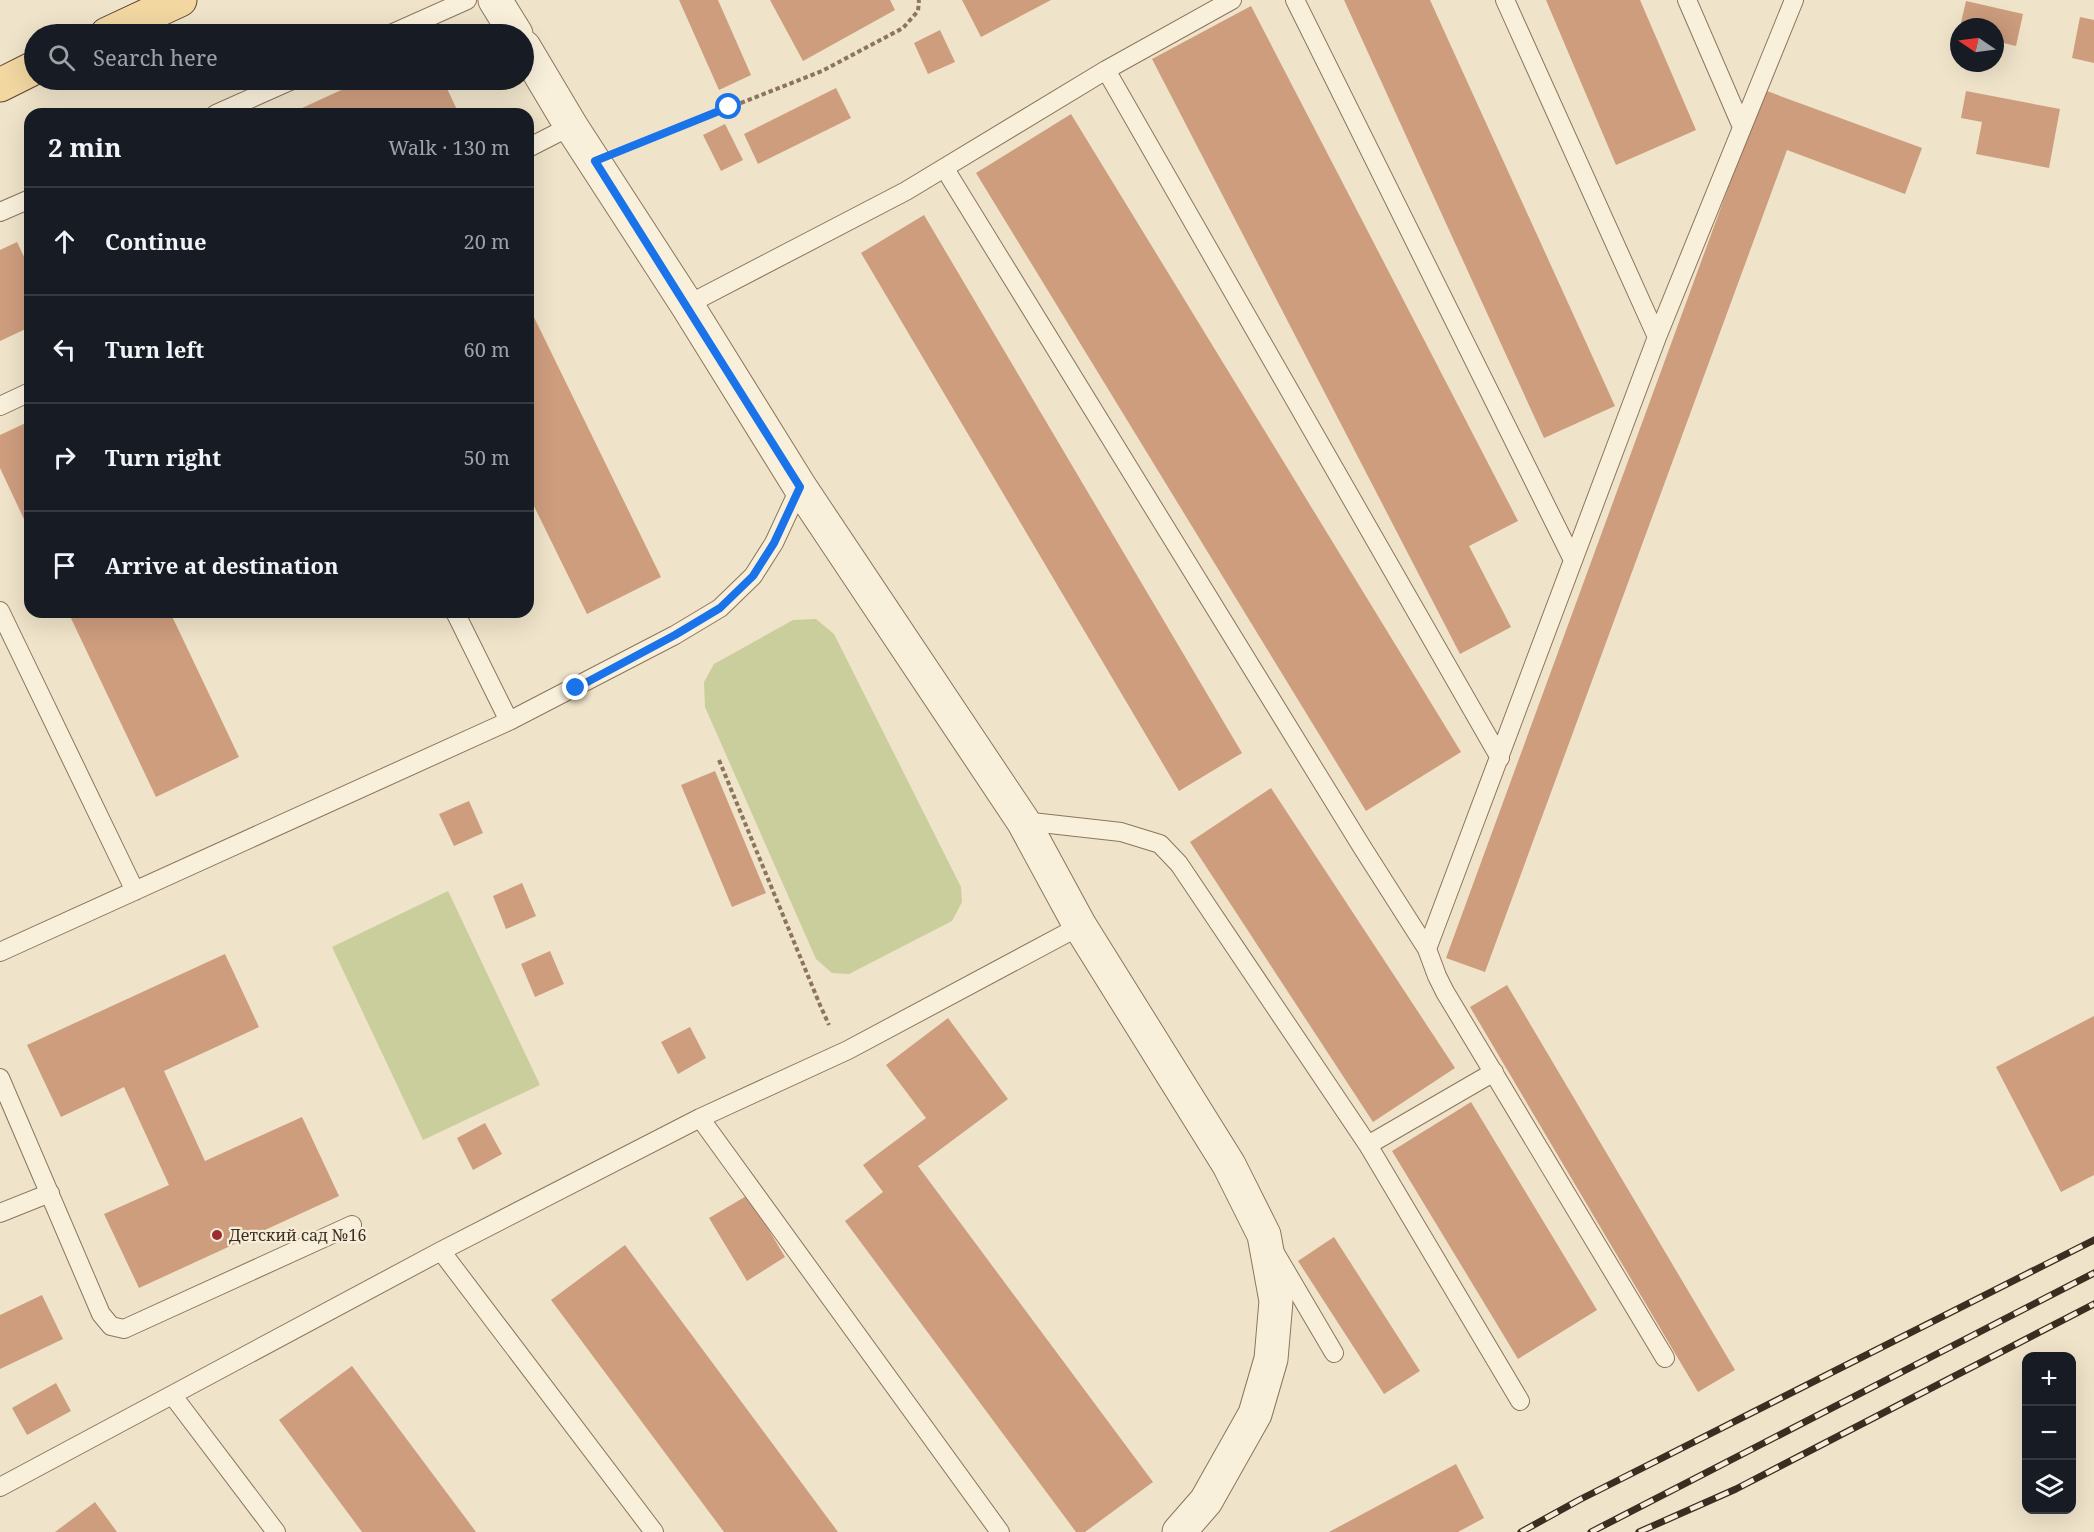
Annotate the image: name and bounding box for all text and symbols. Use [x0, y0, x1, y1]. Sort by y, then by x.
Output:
north arrow [1950, 18, 2004, 72]
search box [24, 24, 534, 90]
icon: search [45, 41, 78, 74]
text: Search here [93, 42, 218, 72]
route start [715, 93, 741, 119]
text: 2 min [48, 129, 122, 165]
text: Walk · 130 m [388, 134, 510, 161]
icon: ahead [48, 225, 81, 258]
text: Continue [105, 226, 207, 256]
text: 20 m [464, 228, 510, 255]
icon: left [48, 333, 81, 366]
text: Turn left [105, 334, 204, 364]
text: 60 m [464, 336, 510, 363]
icon: right [48, 441, 81, 474]
text: Turn right [105, 442, 221, 472]
text: 50 m [464, 444, 510, 471]
icon: arrive [48, 549, 81, 582]
text: Arrive at destination [105, 550, 339, 580]
route end [562, 674, 588, 700]
place label: Детский сад №16 [229, 1224, 366, 1246]
marker: Детский сад №16 [210, 1228, 224, 1242]
map controls [2022, 1352, 2076, 1514]
button: + [2022, 1352, 2076, 1406]
button: − [2022, 1406, 2076, 1460]
button: layers [2022, 1460, 2076, 1514]

